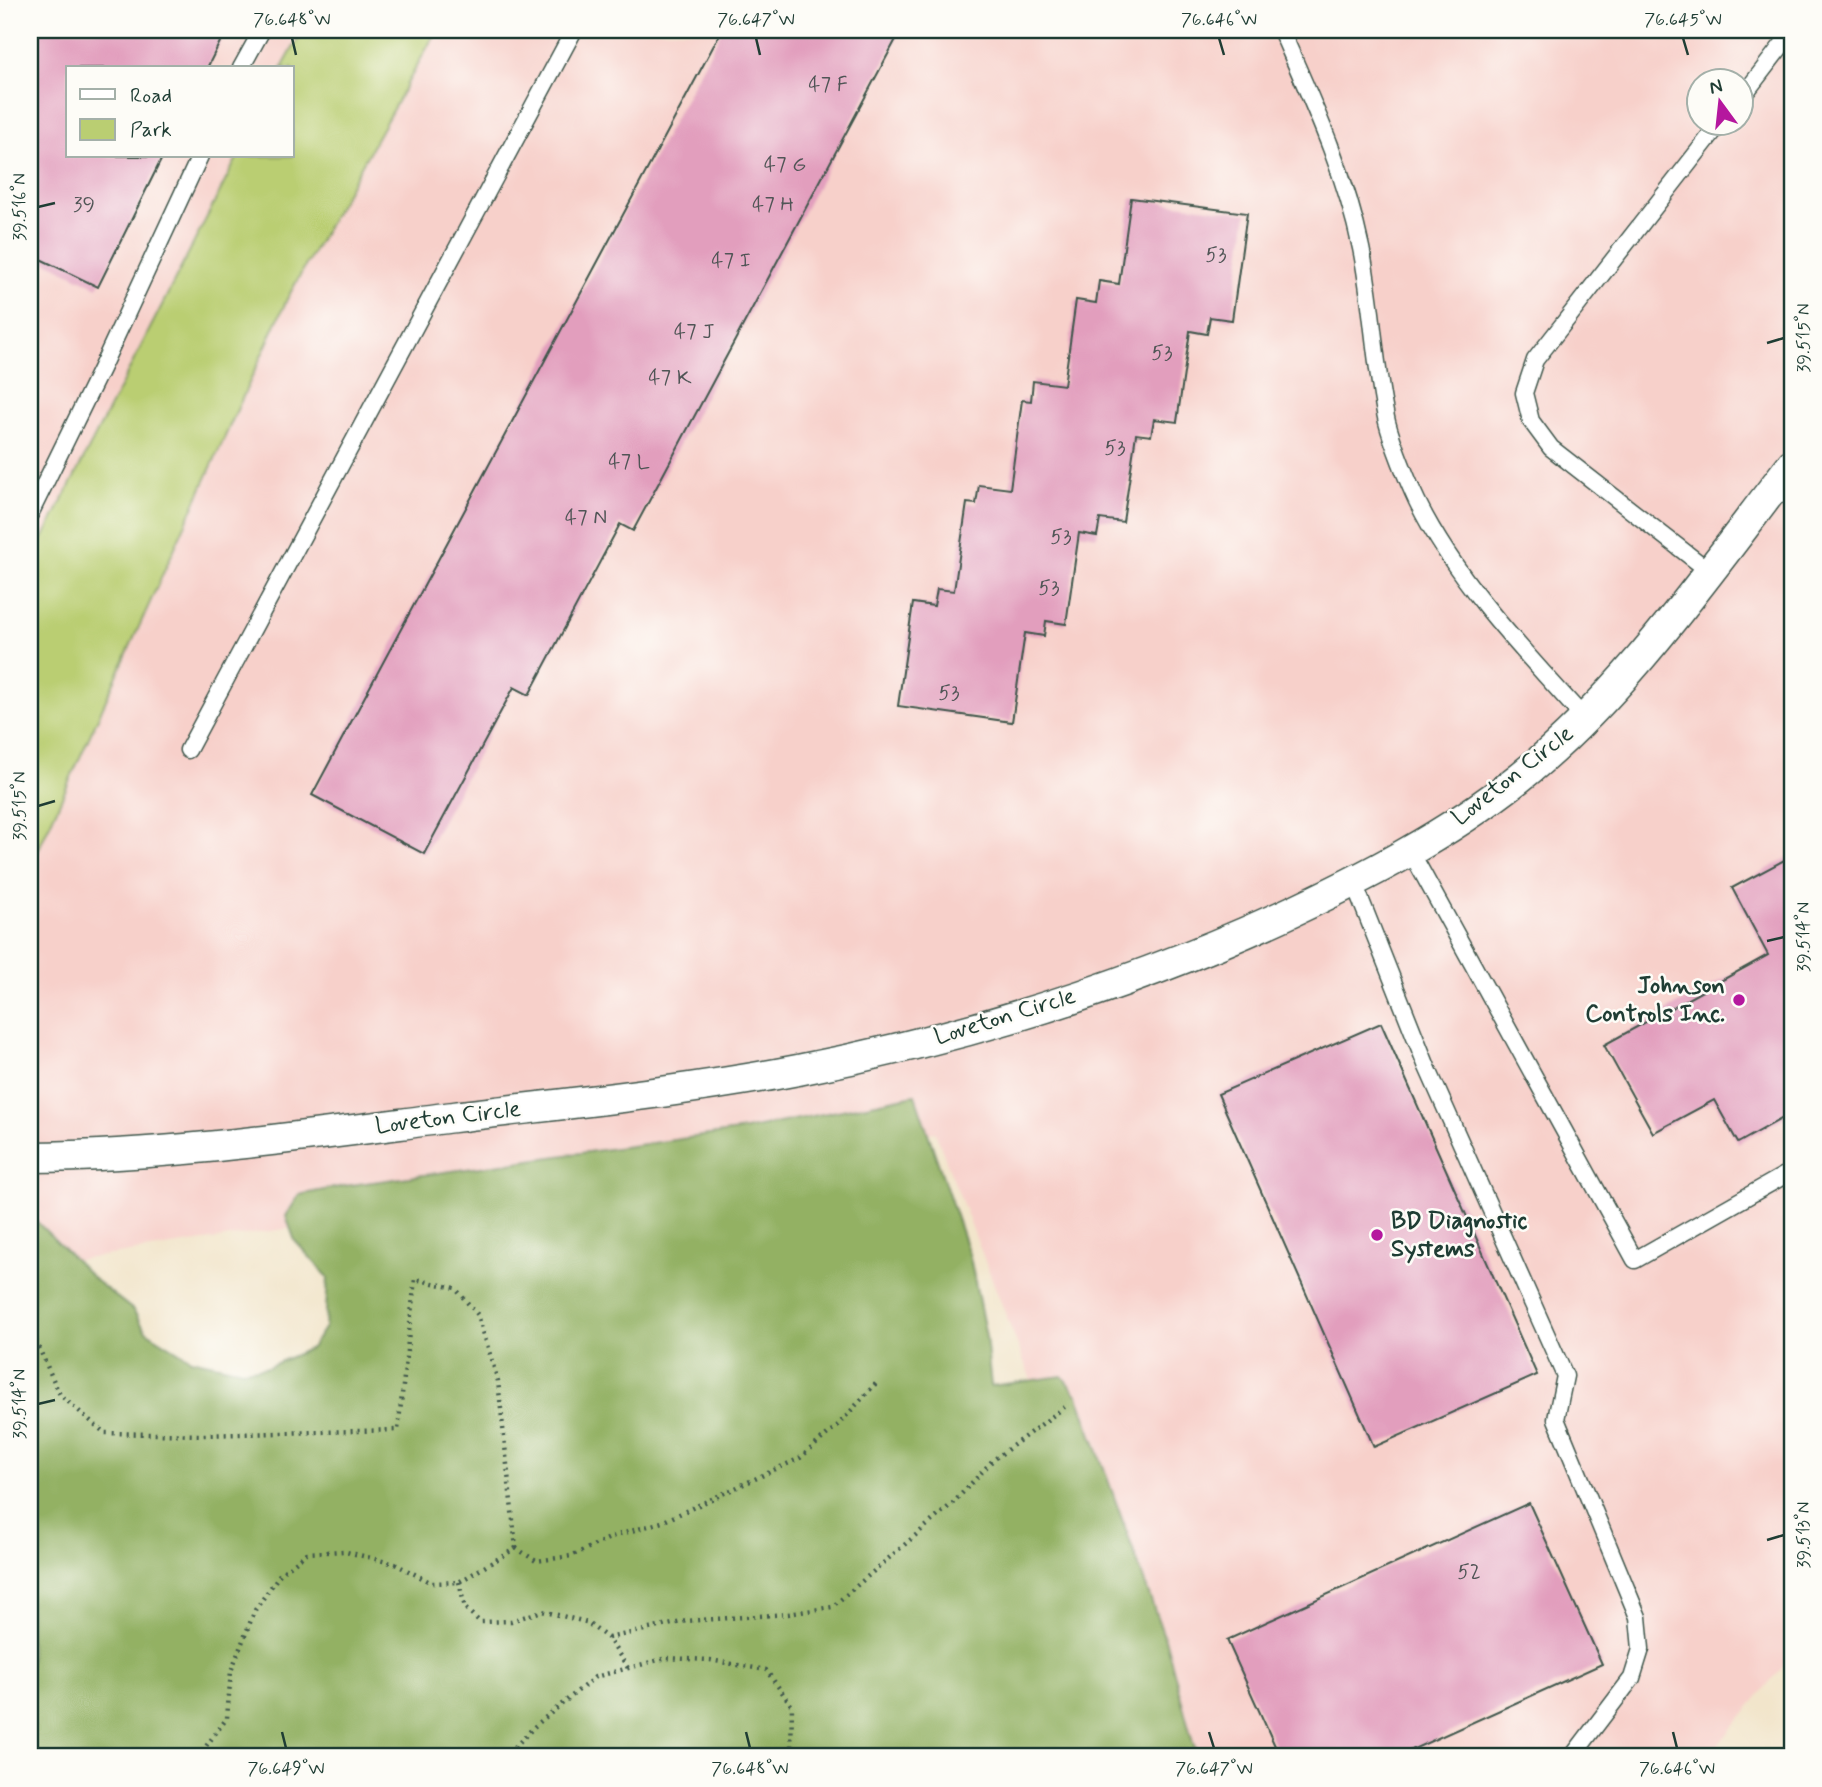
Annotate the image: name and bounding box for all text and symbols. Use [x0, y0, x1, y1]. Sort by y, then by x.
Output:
text: 76.648°W [253, 8, 331, 32]
text: 76.647°W [717, 8, 795, 32]
text: 76.646°W [1181, 8, 1257, 32]
text: 76.645°W [1644, 8, 1722, 32]
legend [66, 66, 294, 158]
north arrow [1686, 66, 1756, 136]
house number: 47 F [808, 71, 848, 99]
text: N [1707, 73, 1725, 101]
text: Road [130, 82, 172, 110]
text: Park [130, 116, 172, 144]
house number: 47 G [764, 151, 806, 179]
text: 39.516°N [8, 173, 32, 241]
house number: 39 [73, 191, 95, 219]
house number: 47 H [752, 191, 794, 219]
house number: 53 [1205, 241, 1227, 269]
house number: 47 I [711, 247, 751, 275]
text: 39.515°N [1792, 303, 1816, 373]
house number: 47 J [674, 318, 714, 346]
house number: 53 [1151, 339, 1173, 367]
house number: 47 K [648, 364, 692, 392]
house number: 53 [1104, 434, 1126, 462]
house number: 47 L [608, 448, 650, 476]
house number: 47 N [565, 504, 607, 532]
house number: 53 [1050, 523, 1072, 551]
house number: 53 [1038, 574, 1060, 602]
house number: 53 [938, 679, 960, 707]
street label: Loveton Circle [1446, 719, 1580, 833]
text: 39.515°N [8, 771, 32, 841]
text: 39.514°N [1792, 902, 1816, 972]
place label: Johnson Controls Inc. [1585, 971, 1725, 1030]
street label: Loveton Circle [931, 981, 1080, 1053]
marker: Johnson Controls Inc. [1731, 992, 1747, 1008]
street label: Loveton Circle [374, 1094, 523, 1142]
place label: BD Diagnostic Systems [1391, 1206, 1527, 1265]
marker: BD Diagnostic Systems [1369, 1227, 1385, 1243]
text: 39.514°N [8, 1369, 32, 1439]
text: 39.513°N [1792, 1501, 1816, 1569]
house number: 52 [1457, 1558, 1481, 1586]
text: 76.649°W [247, 1757, 325, 1781]
text: 76.648°W [711, 1757, 789, 1781]
text: 76.647°W [1175, 1757, 1253, 1781]
text: 76.646°W [1639, 1757, 1715, 1781]

